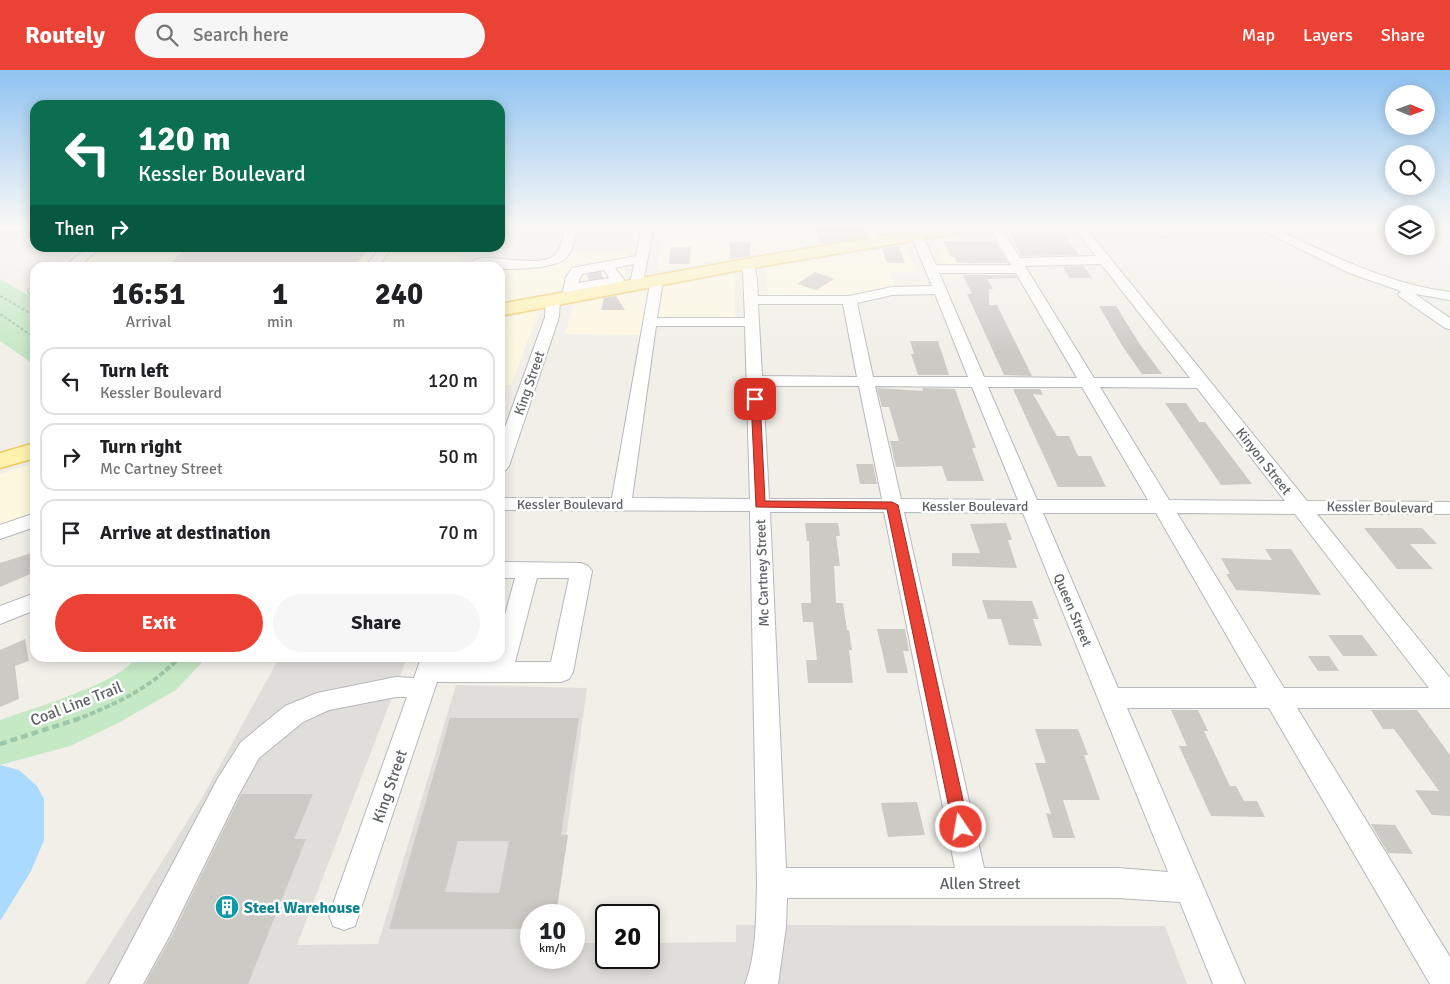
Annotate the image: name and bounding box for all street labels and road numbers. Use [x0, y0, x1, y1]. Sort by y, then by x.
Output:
street label: King Street [511, 349, 548, 417]
street label: Kinyon Street [1232, 424, 1295, 498]
street label: Kessler Boulevard [517, 496, 623, 513]
street label: Kessler Boulevard [922, 498, 1028, 515]
street label: Kessler Boulevard [1327, 498, 1433, 517]
street label: Mc Cartney Street [752, 519, 773, 627]
street label: Queen Street [1049, 571, 1096, 649]
street label: Coal Line Trail [28, 677, 125, 731]
street label: King Street [368, 747, 412, 826]
street label: Allen Street [940, 874, 1021, 894]

